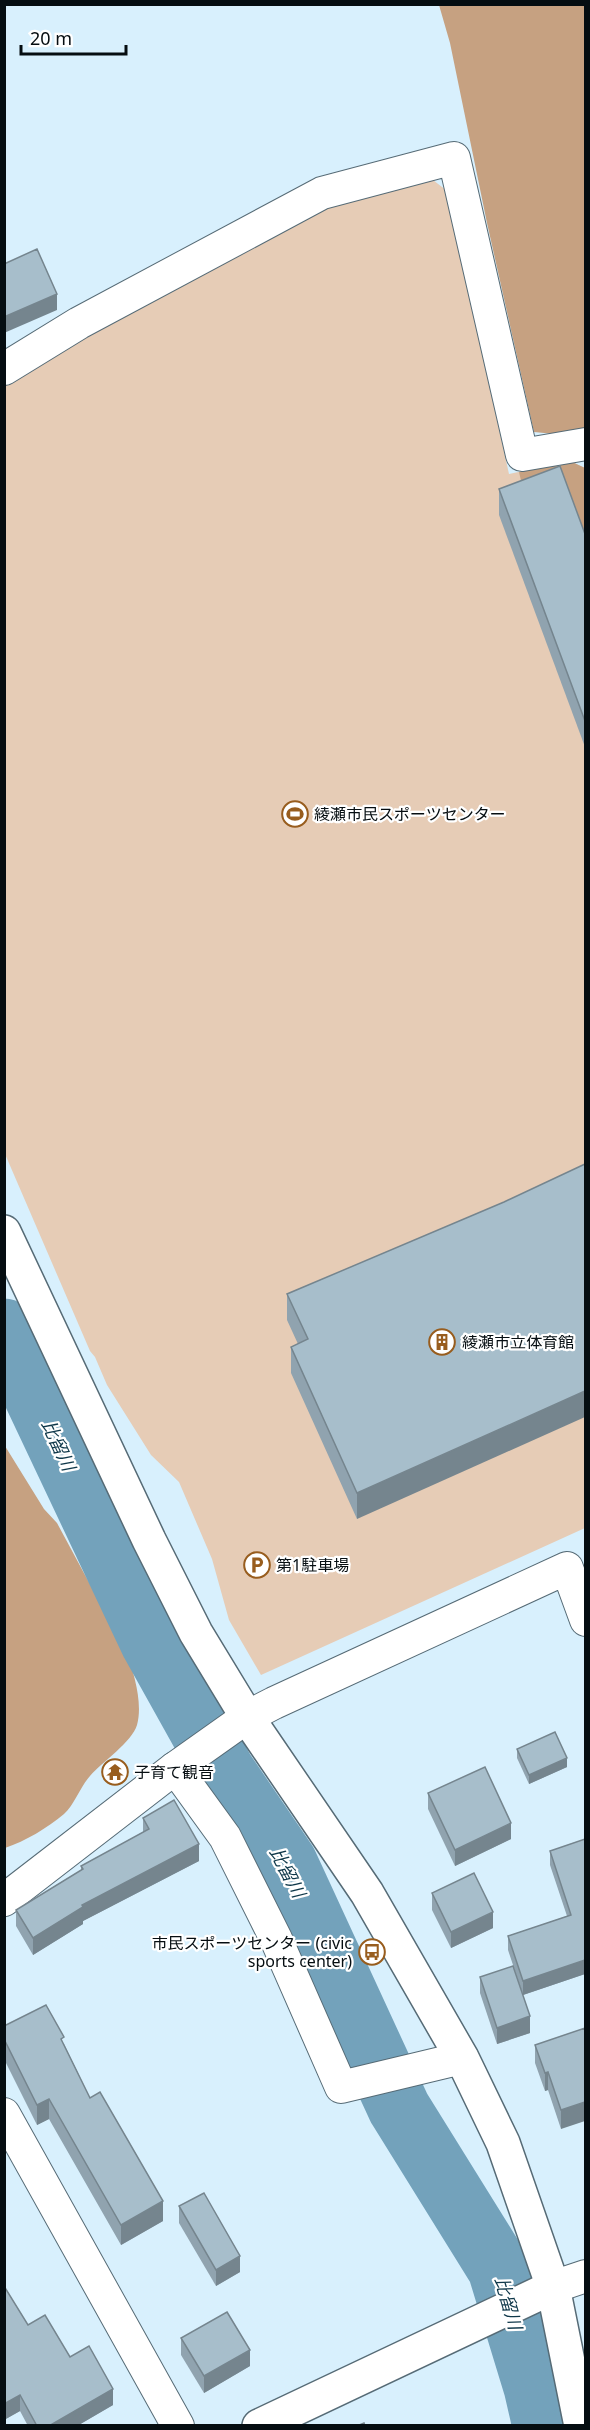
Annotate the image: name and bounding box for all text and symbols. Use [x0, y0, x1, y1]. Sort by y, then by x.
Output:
scale bar [21, 18, 126, 56]
text: 20 m [30, 26, 72, 50]
sports icon: 綾瀬市民スポーツセンター [280, 799, 310, 829]
place label: 綾瀬市民スポーツセンター [314, 803, 506, 825]
building icon: 綾瀬市立体育館 [427, 1327, 457, 1357]
place label: 綾瀬市立体育館 [462, 1331, 574, 1353]
water label: 比留川 [37, 1415, 82, 1476]
parking icon: 第1駐車場 [242, 1550, 272, 1580]
place label: 第1駐車場 [276, 1554, 349, 1576]
temple icon: 子育て観音 [100, 1757, 130, 1787]
place label: 子育て観音 [134, 1761, 214, 1783]
water label: 比留川 [265, 1843, 312, 1903]
place label: 市民スポーツセンター (civic sports center) [152, 1932, 352, 1972]
bus stop icon: 市民スポーツセンター (civic sports center) [357, 1937, 387, 1967]
water label: 比留川 [490, 2274, 529, 2334]

